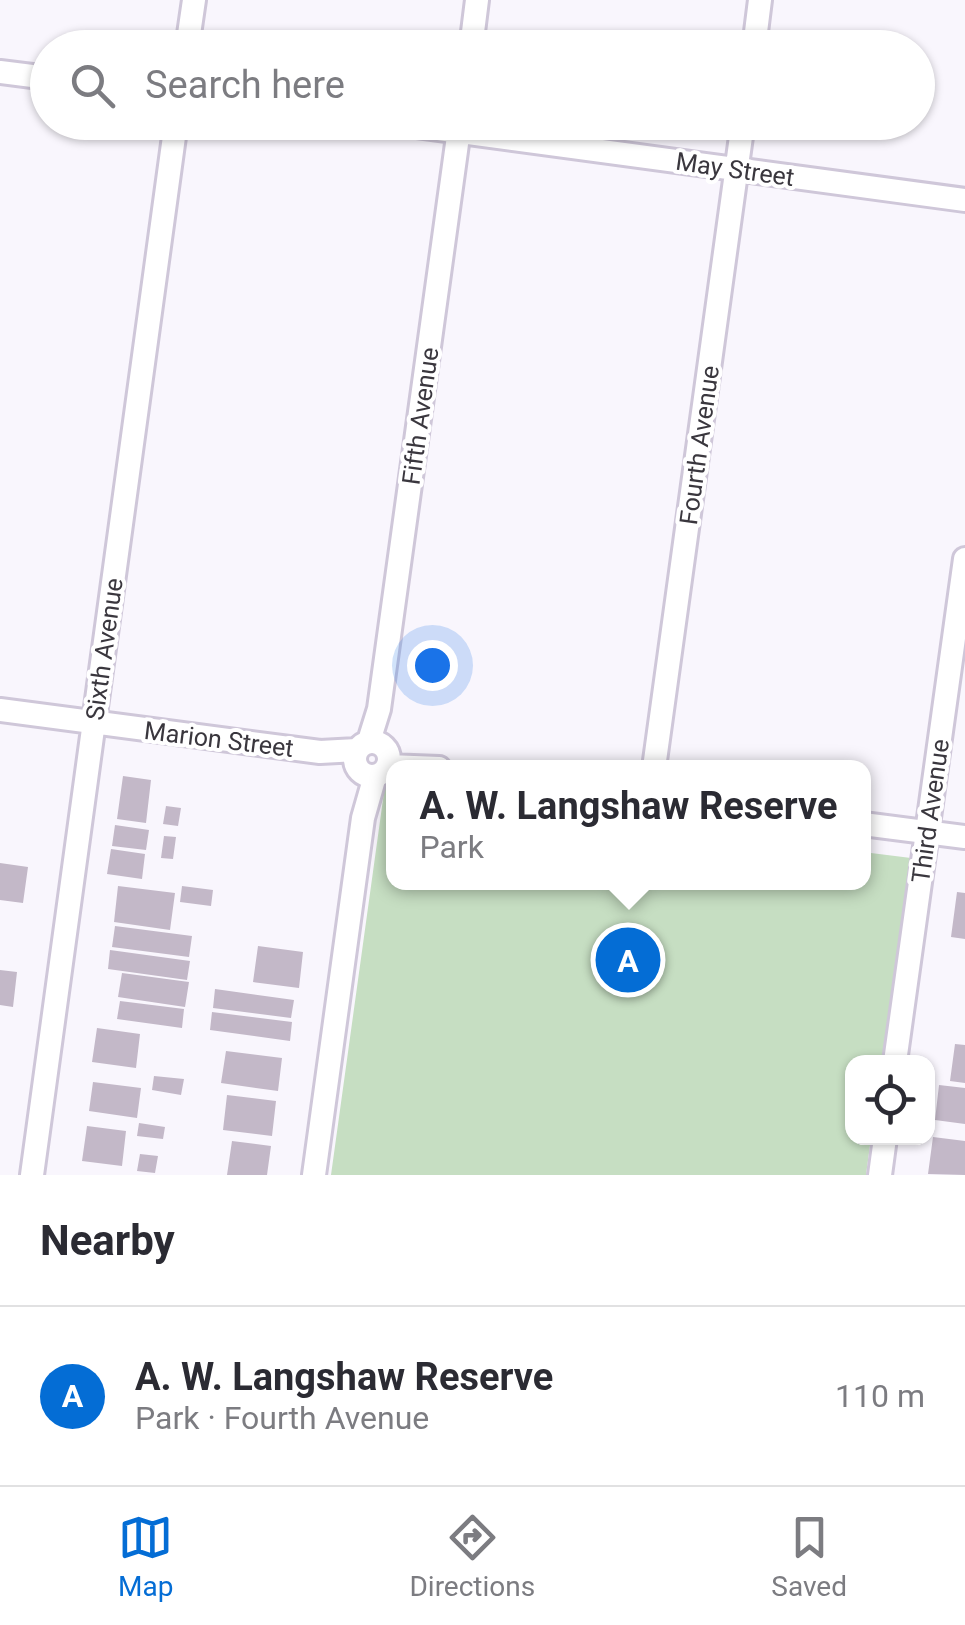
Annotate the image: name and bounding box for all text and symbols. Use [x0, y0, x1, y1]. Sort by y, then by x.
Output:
search box [30, 30, 935, 140]
icon: search [65, 58, 120, 113]
text: Search here [145, 63, 345, 107]
street label: May Street [674, 147, 796, 192]
street label: Fifth Avenue [396, 345, 444, 487]
street label: Fourth Avenue [674, 364, 725, 527]
street label: Sixth Avenue [80, 576, 129, 722]
your location [407, 640, 458, 691]
street label: Marion Street [143, 716, 295, 763]
street label: Third Avenue [906, 737, 955, 885]
popup [386, 760, 871, 890]
text: A. W. Langshaw Reserve [419, 784, 838, 828]
text: Park [419, 828, 484, 866]
pin: A [596, 922, 660, 998]
map controls [845, 1055, 935, 1145]
button: locate [845, 1055, 935, 1145]
text: Nearby [40, 1216, 175, 1265]
text: A. W. Langshaw Reserve [135, 1355, 553, 1399]
text: A [62, 1377, 83, 1415]
text: 110 m [835, 1377, 925, 1415]
text: Park · Fourth Avenue [135, 1399, 429, 1437]
tab: Map [118, 1510, 173, 1603]
tab: Directions [409, 1510, 535, 1603]
tab: Saved [771, 1510, 847, 1603]

